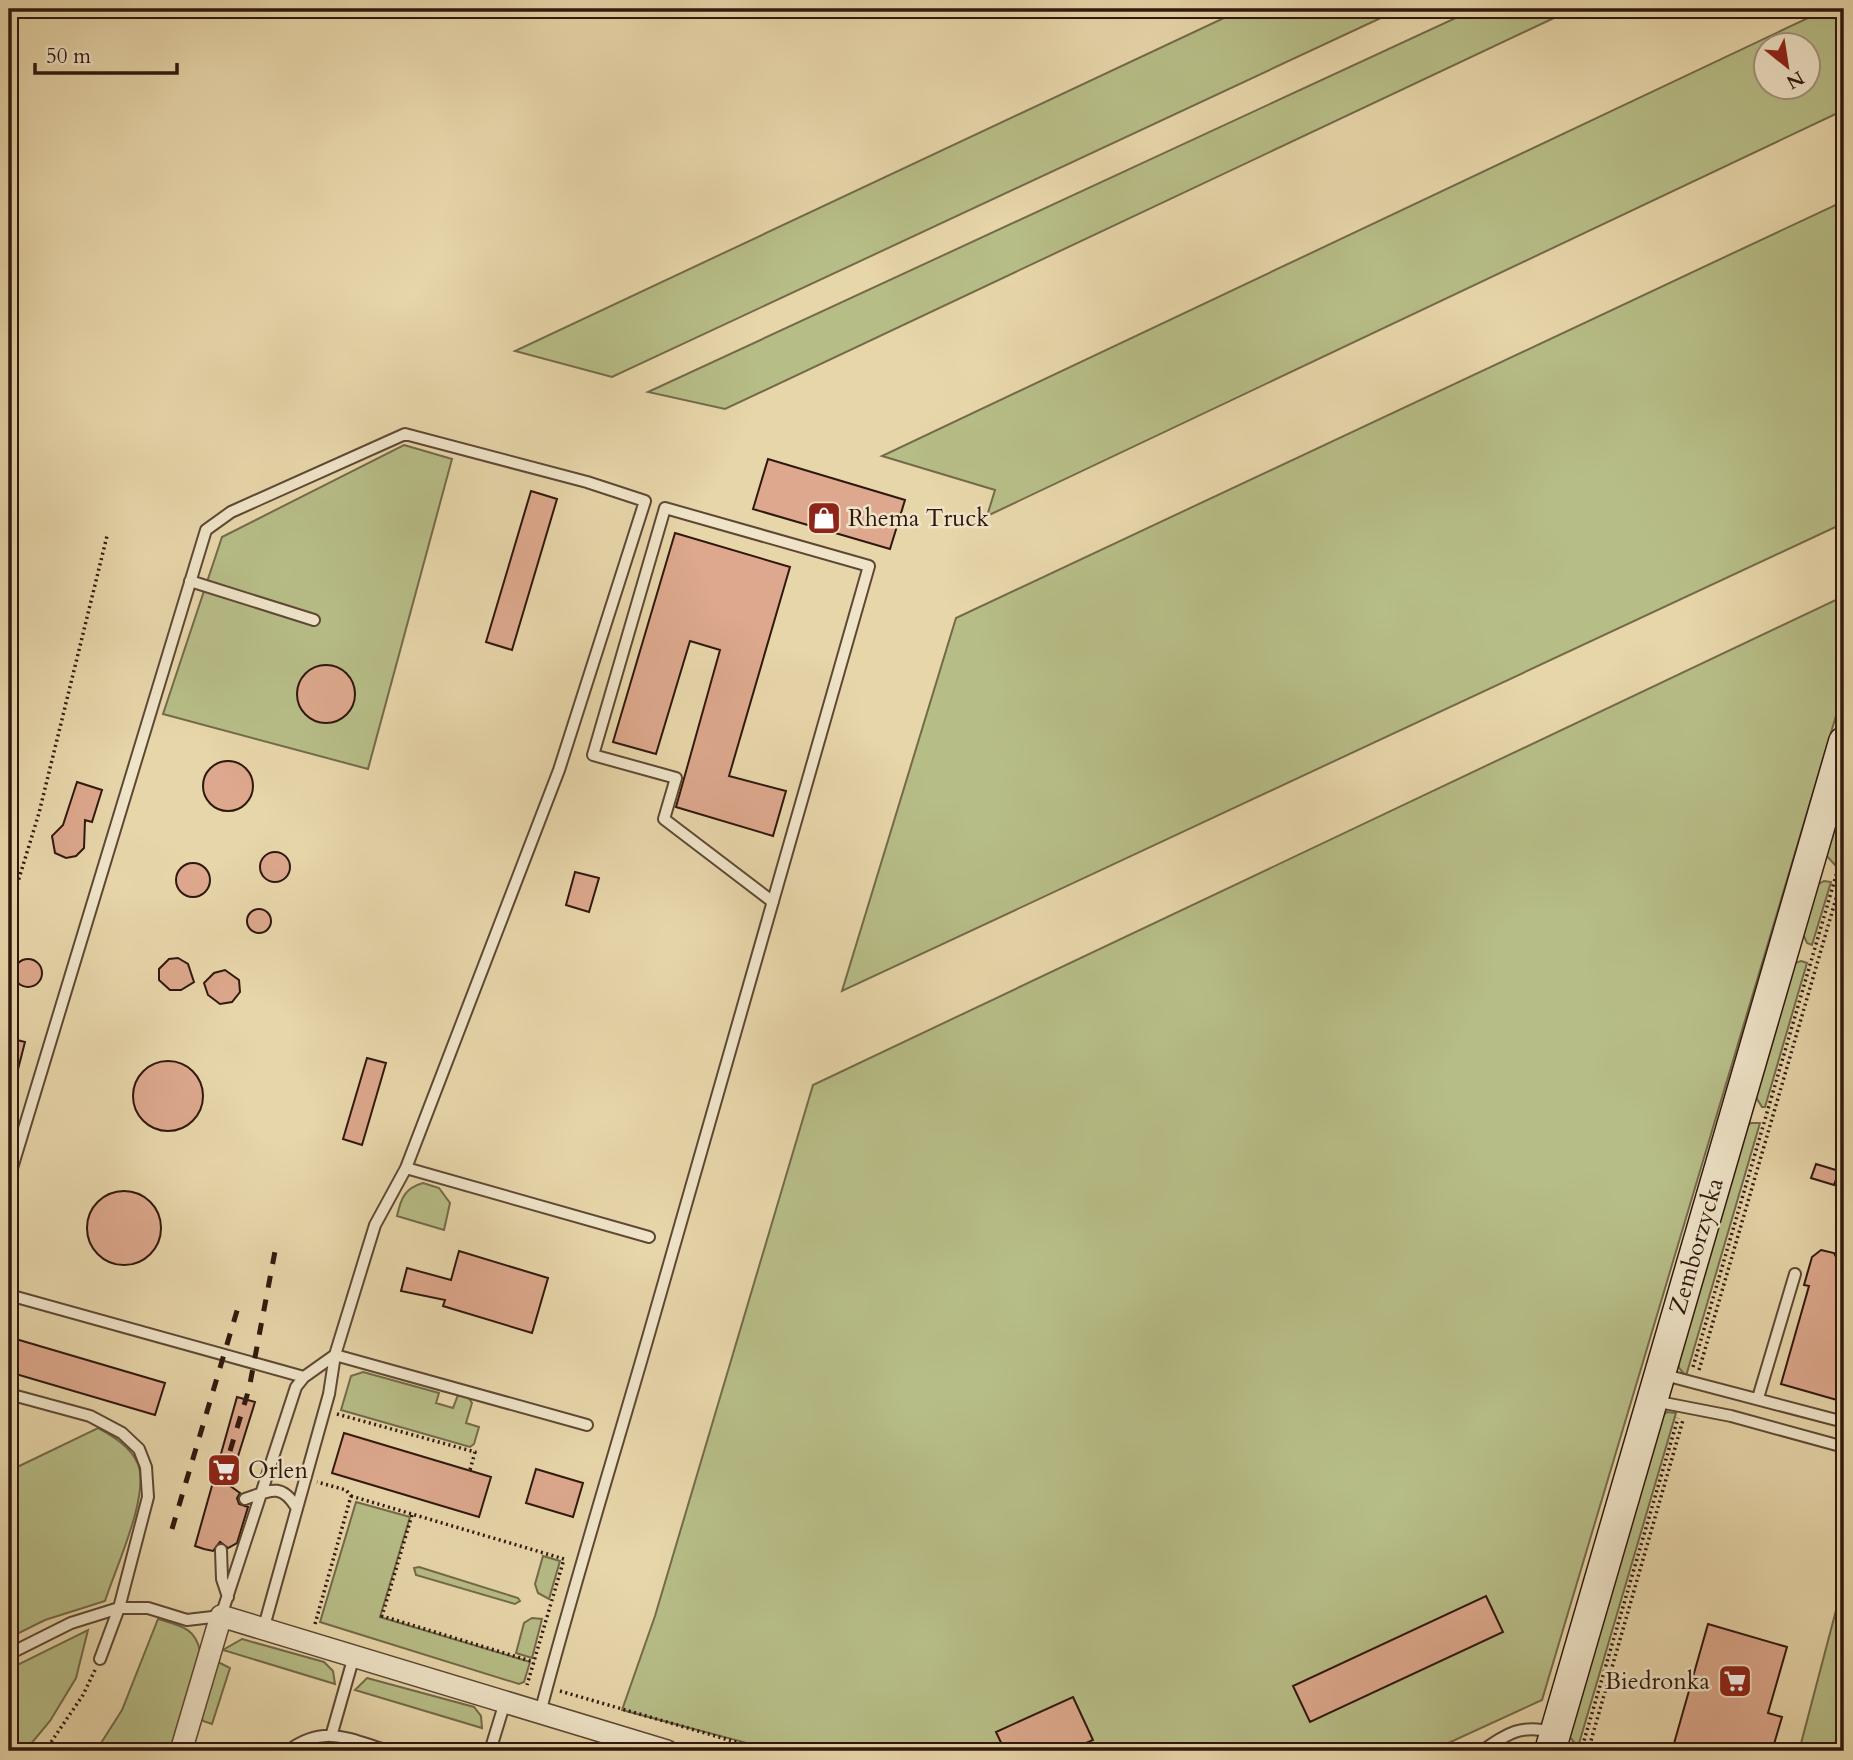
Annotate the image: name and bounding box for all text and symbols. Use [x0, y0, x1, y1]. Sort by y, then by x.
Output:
scale bar [35, 32, 177, 76]
north arrow [1752, 32, 1822, 102]
text: 50 m [46, 42, 91, 71]
text: N [1781, 64, 1809, 95]
shop icon: Rhema Truck [805, 499, 843, 537]
place label: Rhema Truck [848, 502, 989, 535]
street label: Zemborzycka [1661, 1173, 1732, 1318]
supermarket icon: Orlen [205, 1451, 243, 1489]
place label: Orlen [248, 1454, 309, 1487]
supermarket icon: Biedronka [1716, 1662, 1754, 1700]
place label: Biedronka [1605, 1665, 1711, 1698]

